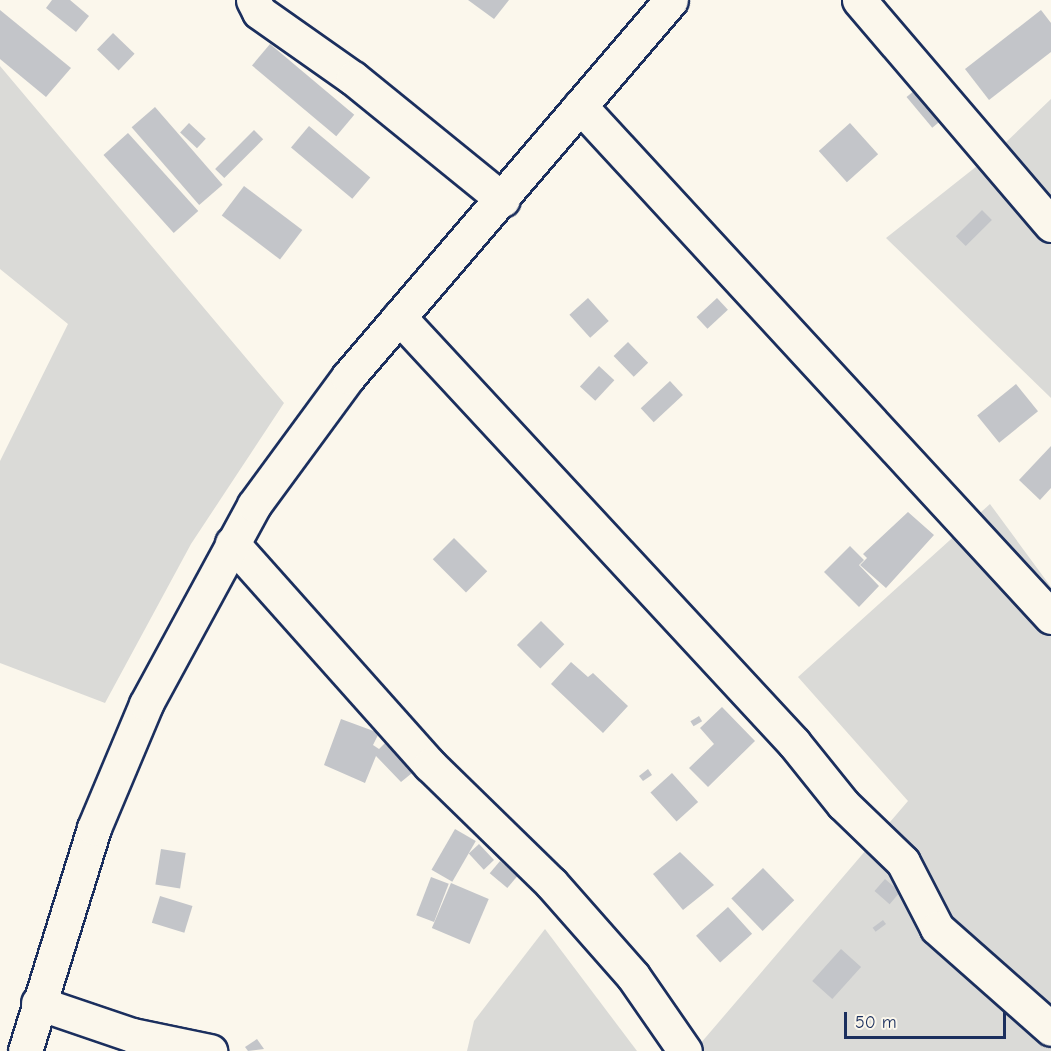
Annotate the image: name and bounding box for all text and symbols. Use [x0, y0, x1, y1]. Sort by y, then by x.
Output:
scale bar [847, 1000, 1009, 1038]
text: 50 m [855, 1012, 897, 1033]

